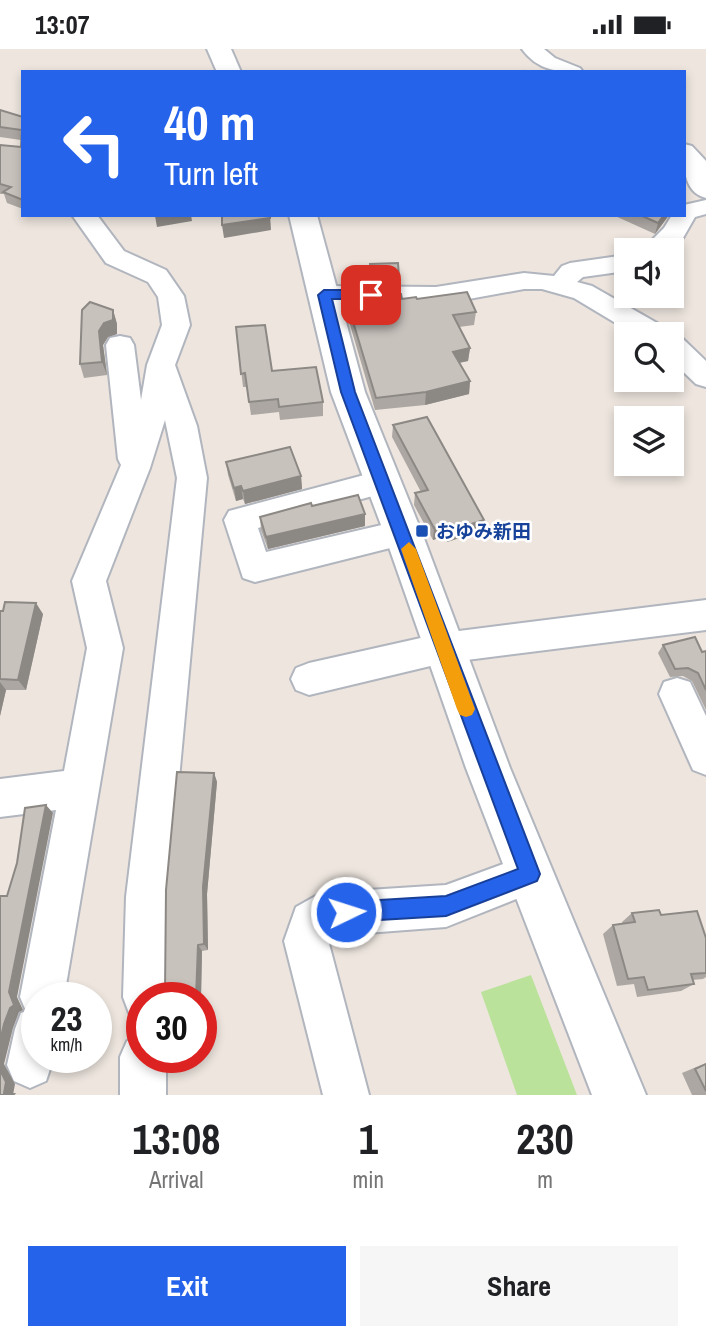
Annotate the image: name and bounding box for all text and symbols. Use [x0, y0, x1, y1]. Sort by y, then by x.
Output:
text: 13:07 [35, 7, 90, 42]
text: 40 m [164, 89, 256, 155]
icon: left [49, 98, 140, 189]
text: Turn left [164, 152, 258, 195]
map controls [614, 238, 684, 476]
button: sound [614, 238, 684, 308]
pin [341, 265, 401, 325]
icon: arrive [352, 276, 390, 314]
button: search [614, 322, 684, 392]
button: layers [614, 406, 684, 476]
place label: おゆみ新田 [436, 518, 531, 544]
marker: おゆみ新田 [414, 523, 430, 539]
position arrow [309, 875, 383, 949]
speed limit sign: 30 [126, 982, 217, 1073]
text: 23 [51, 995, 82, 1042]
text: km/h [51, 1032, 83, 1057]
text: 13:08 [132, 1111, 220, 1167]
text: 1 [359, 1111, 378, 1167]
text: 230 [516, 1111, 574, 1167]
text: Arrival [149, 1164, 204, 1195]
text: min [353, 1164, 384, 1195]
text: m [537, 1164, 553, 1195]
button: Exit [28, 1246, 346, 1326]
button: Share [360, 1246, 678, 1326]

